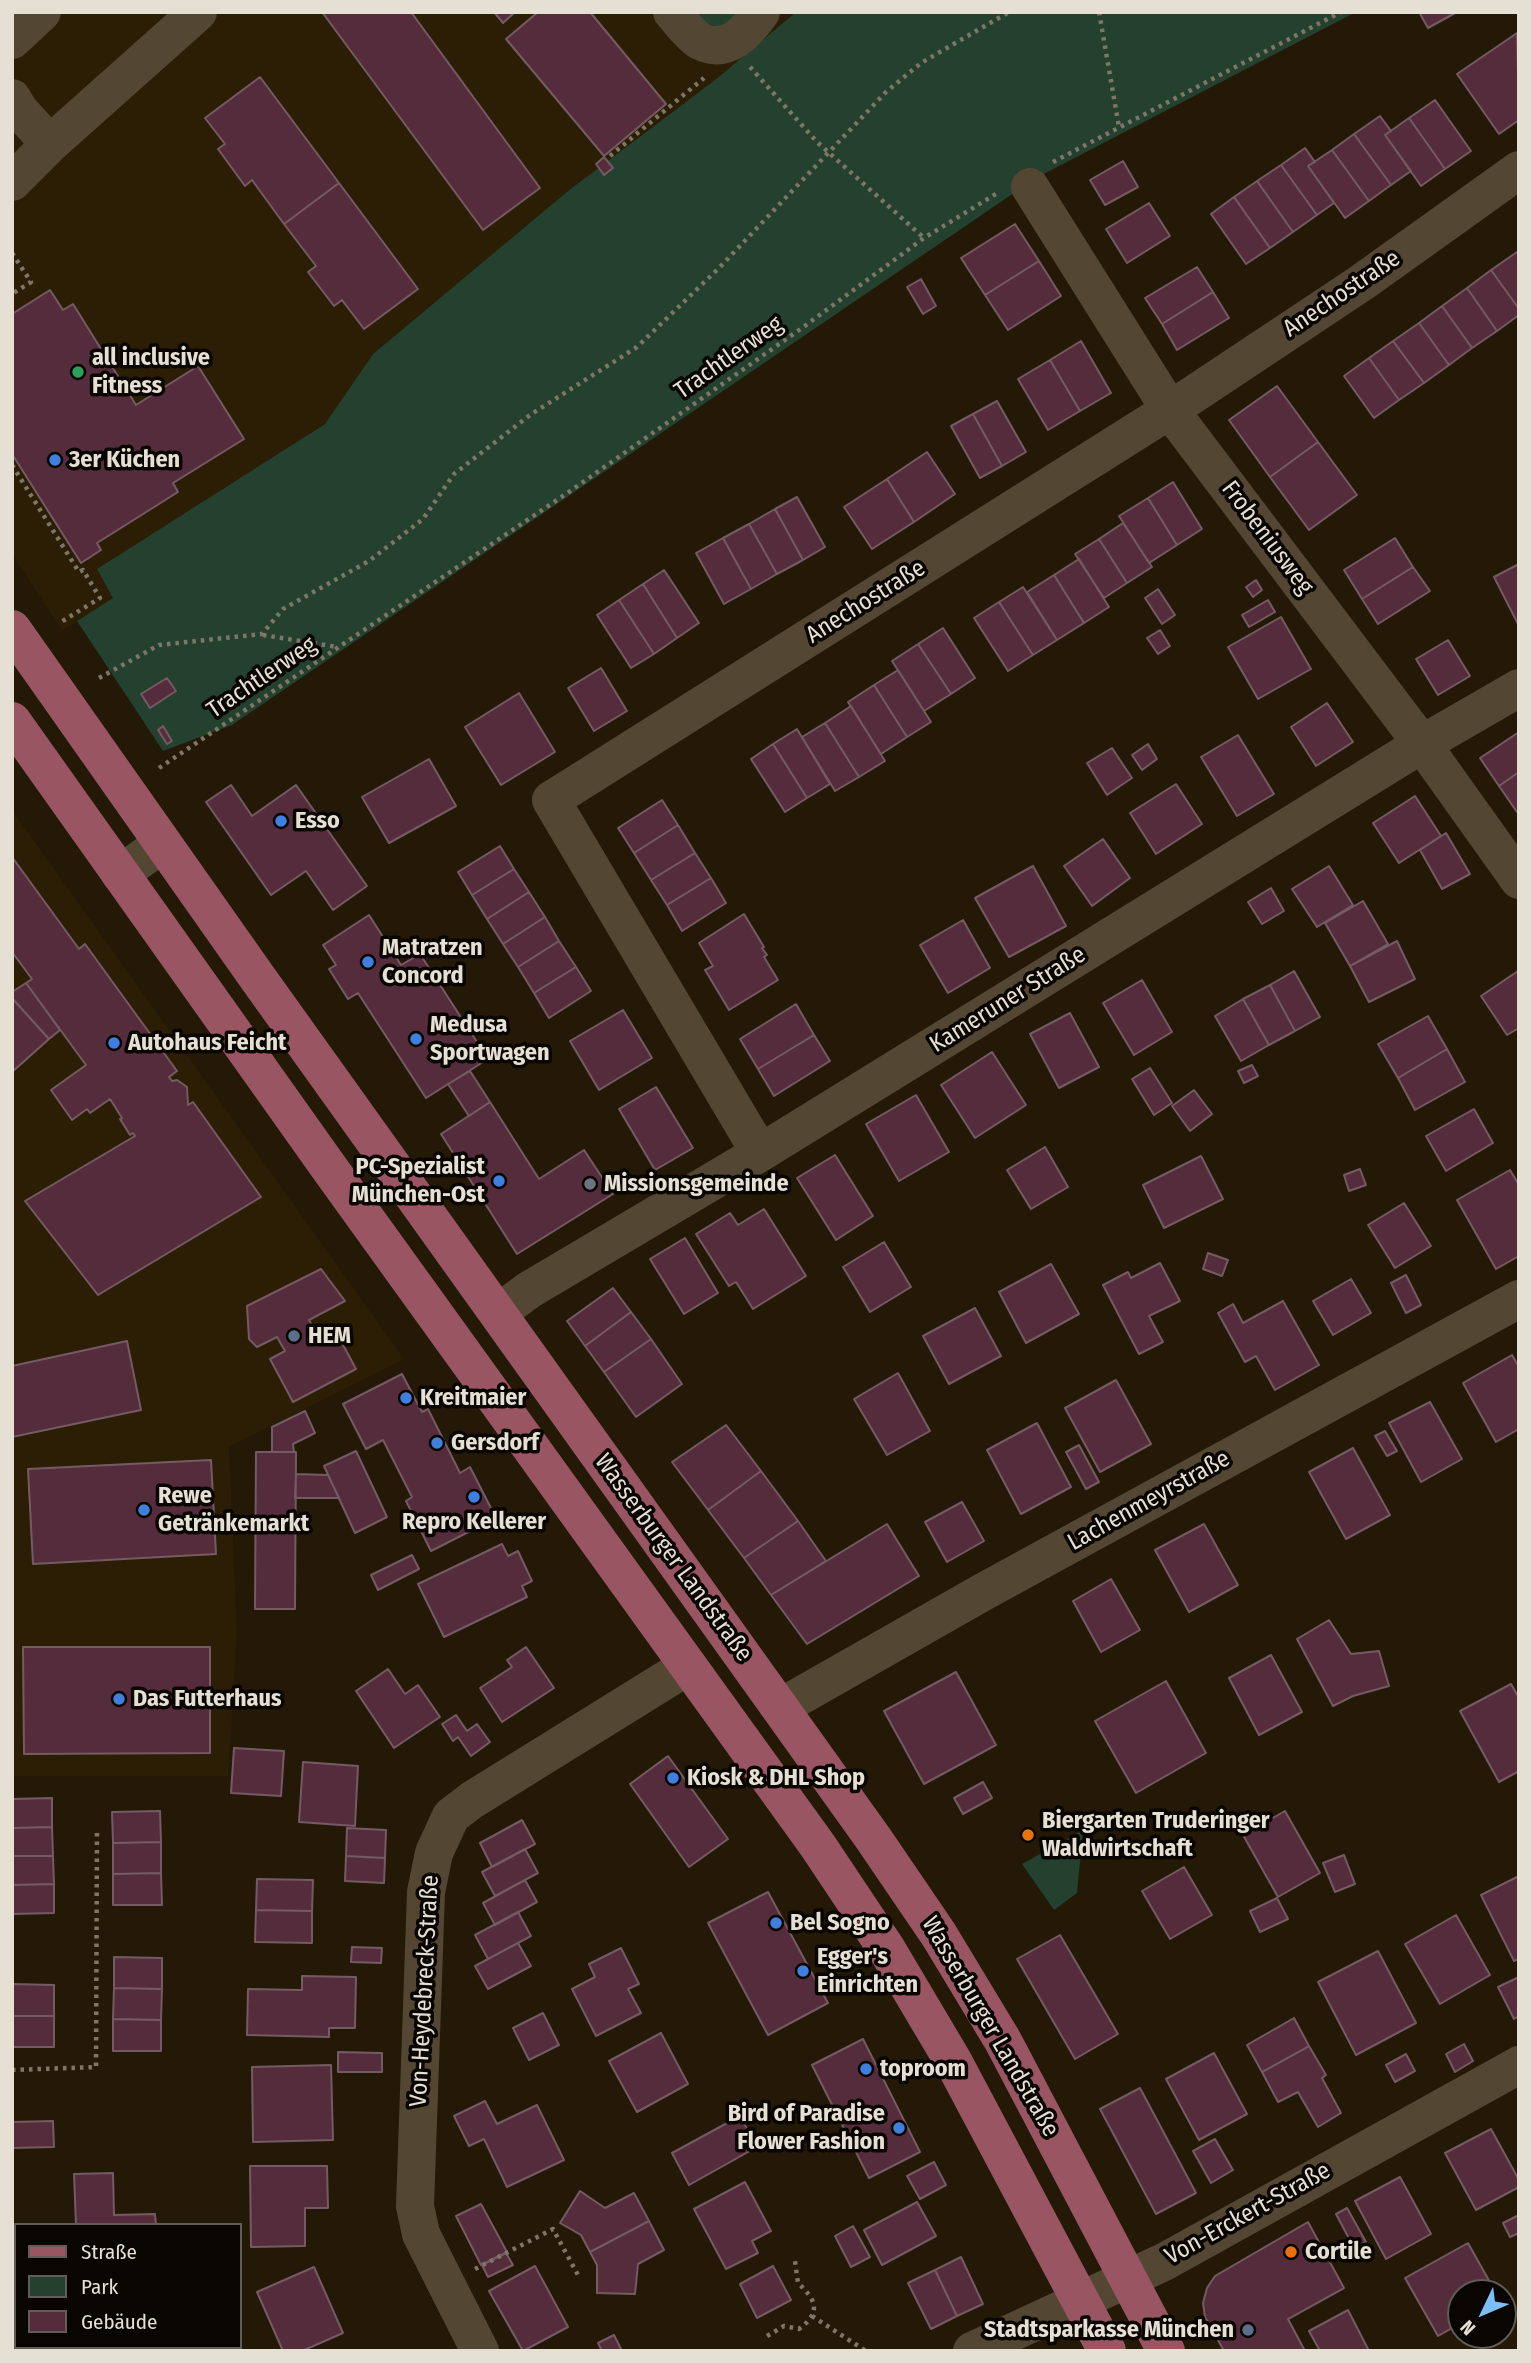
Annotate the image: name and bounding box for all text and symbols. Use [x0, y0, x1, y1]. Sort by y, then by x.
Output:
street label: Anechostraße [1278, 244, 1406, 344]
street label: Trachtlerweg [669, 310, 789, 406]
place label: all inclusive Fitness [92, 344, 210, 400]
marker: all inclusive Fitness [70, 364, 86, 380]
place label: 3er Küchen [69, 446, 180, 474]
marker: 3er Küchen [47, 452, 63, 468]
street label: Frobeniusweg [1215, 476, 1319, 600]
street label: Anechostraße [801, 554, 931, 650]
street label: Trachtlerweg [202, 631, 322, 725]
place label: Esso [295, 807, 340, 835]
marker: Esso [273, 813, 289, 829]
place label: Matratzen Concord [382, 934, 483, 990]
street label: Kameruner Straße [925, 941, 1091, 1059]
marker: Matratzen Concord [360, 954, 376, 970]
place label: Medusa Sportwagen [430, 1011, 549, 1067]
place label: Autohaus Feicht [128, 1029, 286, 1057]
marker: Medusa Sportwagen [408, 1031, 424, 1047]
marker: Autohaus Feicht [106, 1035, 122, 1051]
place label: PC-Spezialist München-Ost [352, 1153, 485, 1209]
place label: Missionsgemeinde [604, 1170, 789, 1198]
marker: PC-Spezialist München-Ost [491, 1173, 507, 1189]
marker: Missionsgemeinde [582, 1176, 598, 1192]
place label: HEM [308, 1322, 351, 1350]
marker: HEM [286, 1328, 302, 1344]
place label: Kreitmaier [420, 1384, 526, 1412]
marker: Kreitmaier [398, 1390, 414, 1406]
place label: Gersdorf [451, 1429, 539, 1457]
marker: Gersdorf [429, 1435, 445, 1451]
street label: Lachenmeyrstraße [1063, 1445, 1235, 1557]
street label: Wasserburger Landstraße [588, 1449, 758, 1667]
place label: Rewe Getränkemarkt [158, 1482, 309, 1538]
marker: Repro Kellerer [466, 1489, 482, 1505]
marker: Rewe Getränkemarkt [136, 1502, 152, 1518]
place label: Repro Kellerer [402, 1508, 546, 1536]
place label: Das Futterhaus [133, 1685, 281, 1713]
marker: Das Futterhaus [111, 1691, 127, 1707]
place label: Kiosk & DHL Shop [687, 1764, 865, 1792]
marker: Kiosk & DHL Shop [665, 1770, 681, 1786]
place label: Biergarten Truderinger Waldwirtschaft [1042, 1807, 1270, 1863]
marker: Biergarten Truderinger Waldwirtschaft [1020, 1827, 1036, 1843]
street label: Von-Heydebreck-Straße [405, 1874, 445, 2108]
place label: Bel Sogno [790, 1909, 890, 1937]
street label: Wasserburger Landstraße [915, 1912, 1065, 2142]
marker: Bel Sogno [768, 1915, 784, 1931]
place label: Egger's Einrichten [817, 1943, 918, 1999]
marker: Egger's Einrichten [795, 1963, 811, 1979]
place label: toproom [880, 2055, 966, 2083]
marker: toproom [858, 2061, 874, 2077]
place label: Bird of Paradise Flower Fashion [728, 2100, 885, 2156]
marker: Bird of Paradise Flower Fashion [891, 2120, 907, 2136]
street label: Von-Erckert-Straße [1160, 2157, 1336, 2271]
legend [14, 2223, 242, 2349]
place label: Cortile [1305, 2238, 1372, 2266]
text: Straße [81, 2239, 137, 2265]
marker: Cortile [1283, 2244, 1299, 2260]
text: Park [81, 2274, 118, 2300]
north arrow [1447, 2279, 1517, 2349]
text: Gebäude [81, 2309, 157, 2335]
text: N [1456, 2315, 1480, 2340]
place label: Stadtsparkasse München [984, 2316, 1234, 2344]
marker: Stadtsparkasse München [1240, 2322, 1256, 2338]

